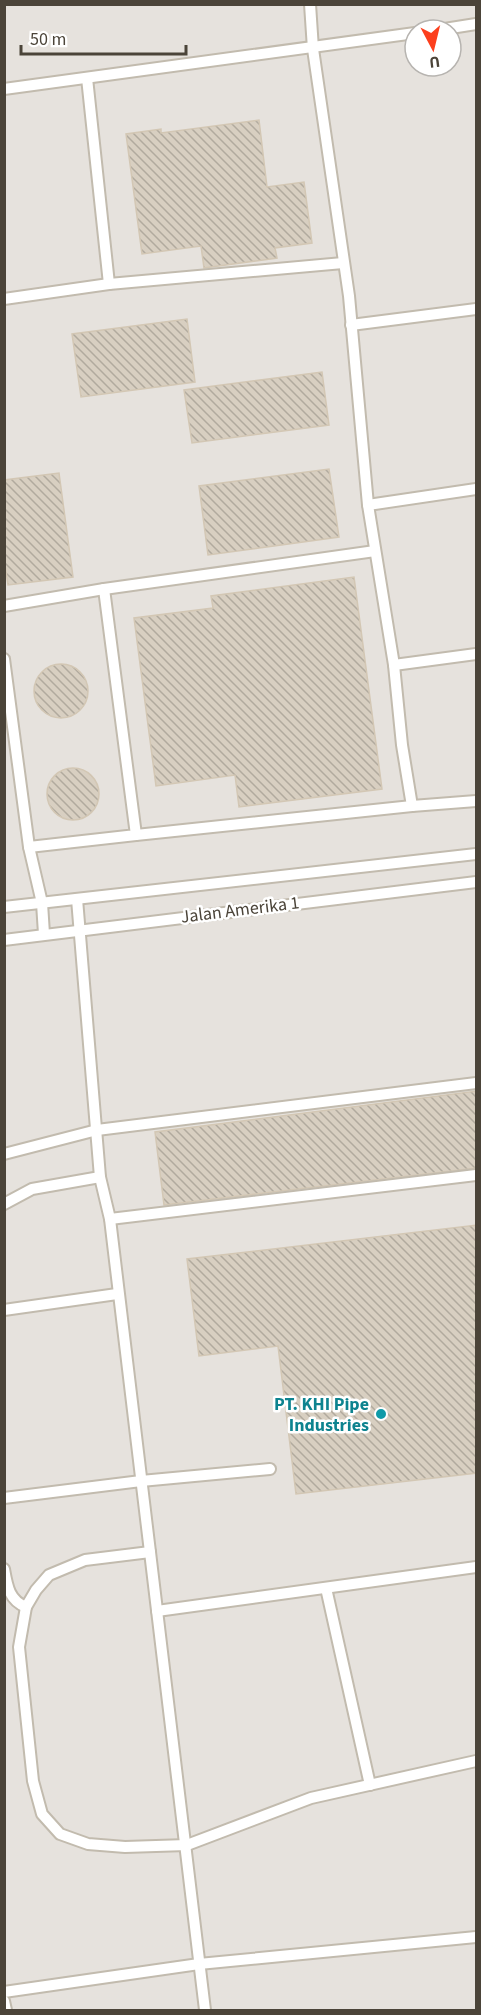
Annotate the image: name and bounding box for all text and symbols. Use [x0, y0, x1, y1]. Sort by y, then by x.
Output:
scale bar [21, 18, 186, 56]
north arrow [403, 18, 463, 78]
text: 50 m [30, 27, 66, 52]
text: U [428, 50, 441, 73]
street label: Jalan Amerika 1 [179, 890, 301, 930]
place label: PT. KHI Pipe Industries [274, 1392, 369, 1438]
marker: PT. KHI Pipe Industries [374, 1407, 388, 1421]

